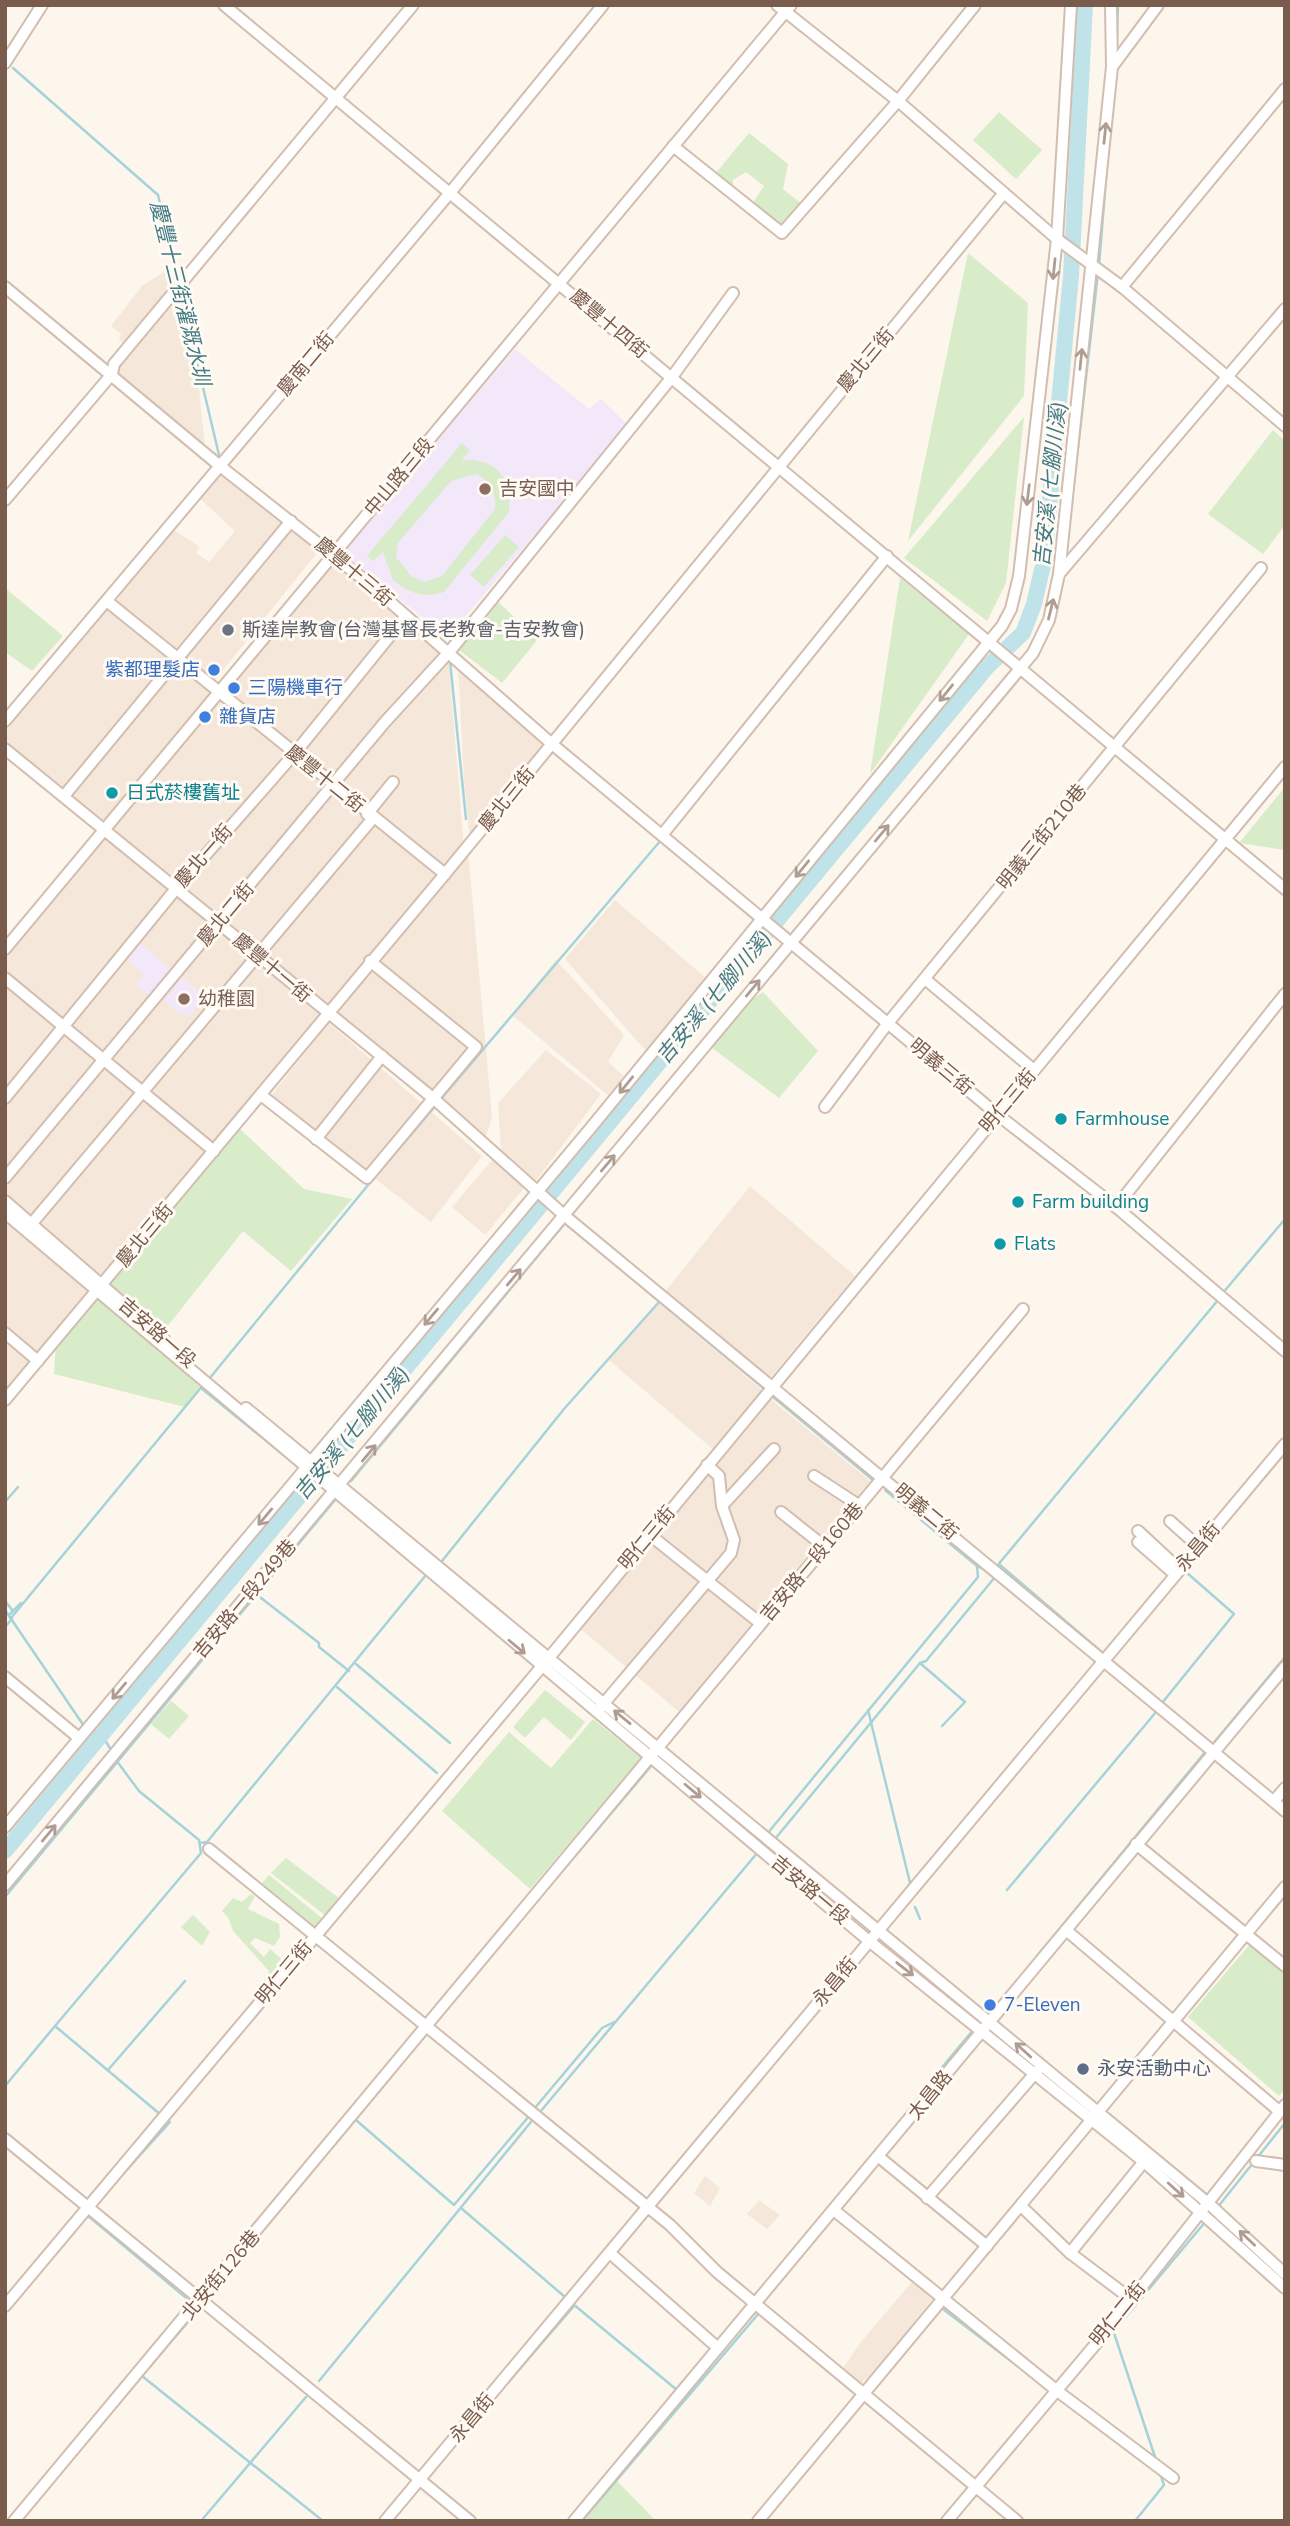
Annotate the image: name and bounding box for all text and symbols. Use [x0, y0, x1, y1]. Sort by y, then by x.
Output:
one-way arrow [1099, 122, 1112, 145]
water label: 慶豐十三街灌溉水圳 [144, 198, 217, 391]
one-way arrow [1047, 257, 1060, 280]
street label: 慶豐十四街 [564, 284, 654, 364]
street label: 慶北三街 [832, 323, 900, 397]
street label: 慶南二街 [272, 327, 340, 401]
one-way arrow [1075, 348, 1088, 371]
water label: 吉安溪 (七腳川溪) [1027, 400, 1073, 568]
street label: 中山路三段 [359, 432, 439, 522]
place label: 吉安國中 [499, 476, 575, 502]
marker: 吉安國中 [477, 481, 493, 497]
one-way arrow [1021, 483, 1034, 506]
street label: 慶豐十三街 [309, 532, 399, 612]
one-way arrow [1045, 598, 1058, 621]
place label: 斯達岸教會(台灣基督長老教會-吉安教會) [242, 617, 585, 643]
marker: 斯達岸教會(台灣基督長老教會-吉安教會) [220, 622, 236, 638]
place label: 紫都理髮店 [105, 657, 200, 683]
marker: 紫都理髮店 [206, 662, 222, 678]
place label: 三陽機車行 [248, 675, 343, 701]
marker: 三陽機車行 [226, 680, 242, 696]
one-way arrow [938, 683, 954, 701]
place label: 雜貨店 [219, 704, 276, 730]
marker: 雜貨店 [197, 709, 213, 725]
street label: 慶豐十二街 [280, 739, 370, 819]
street label: 慶北三街 [473, 761, 541, 837]
street label: 明義三街210巷 [991, 779, 1093, 895]
place label: 日式菸樓舊址 [126, 780, 240, 806]
marker: 日式菸樓舊址 [104, 785, 120, 801]
street label: 慶北一街 [169, 819, 239, 893]
one-way arrow [874, 824, 890, 842]
one-way arrow [794, 859, 810, 877]
street label: 慶北二街 [192, 877, 260, 951]
water label: 吉安溪 (七腳川溪) [650, 925, 778, 1069]
street label: 慶豐十一街 [227, 928, 317, 1008]
one-way arrow [746, 979, 761, 997]
place label: 幼稚園 [198, 986, 255, 1012]
marker: 幼稚園 [176, 991, 192, 1007]
street label: 明義三街 [904, 1033, 978, 1101]
street label: 明仁三街 [974, 1064, 1042, 1138]
one-way arrow [618, 1076, 634, 1094]
place label: Farmhouse [1075, 1106, 1169, 1132]
marker: Farmhouse [1053, 1111, 1069, 1127]
one-way arrow [600, 1154, 616, 1172]
place label: Farm building [1032, 1189, 1149, 1215]
marker: Farm building [1010, 1194, 1026, 1210]
street label: 慶北三街 [111, 1198, 179, 1272]
place label: Flats [1014, 1231, 1056, 1257]
marker: Flats [992, 1236, 1008, 1252]
one-way arrow [506, 1269, 522, 1287]
street label: 吉安路一段 [113, 1292, 201, 1374]
one-way arrow [423, 1308, 439, 1326]
water label: 吉安溪 (七腳川溪) [288, 1361, 416, 1505]
one-way arrow [361, 1444, 376, 1462]
street label: 明義二街 [889, 1478, 963, 1546]
street label: 吉安路一段160巷 [754, 1497, 870, 1627]
street label: 明仁三街 [613, 1501, 681, 1575]
one-way arrow [257, 1507, 273, 1525]
street label: 永昌街 [1170, 1517, 1226, 1577]
street label: 吉安路一段249巷 [187, 1534, 303, 1664]
one-way arrow [508, 1639, 526, 1655]
one-way arrow [111, 1682, 127, 1700]
one-way arrow [614, 1709, 632, 1725]
one-way arrow [684, 1783, 702, 1799]
one-way arrow [41, 1824, 57, 1842]
street label: 吉安路一段 [765, 1850, 855, 1930]
street label: 明仁三街 [250, 1936, 318, 2010]
street label: 永昌街 [807, 1952, 863, 2012]
one-way arrow [895, 1961, 914, 1976]
place label: 7-Eleven [1004, 1992, 1081, 2018]
marker: 7-Eleven [982, 1997, 998, 2013]
one-way arrow [1015, 2042, 1033, 2058]
place label: 永安活動中心 [1097, 2056, 1211, 2082]
marker: 永安活動中心 [1075, 2061, 1091, 2077]
street label: 太昌路 [902, 2065, 958, 2125]
one-way arrow [1166, 2182, 1184, 2198]
street label: 北安街126巷 [176, 2224, 266, 2326]
one-way arrow [1239, 2230, 1256, 2247]
street label: 明仁二街 [1084, 2276, 1152, 2352]
street label: 永昌街 [444, 2388, 500, 2448]

